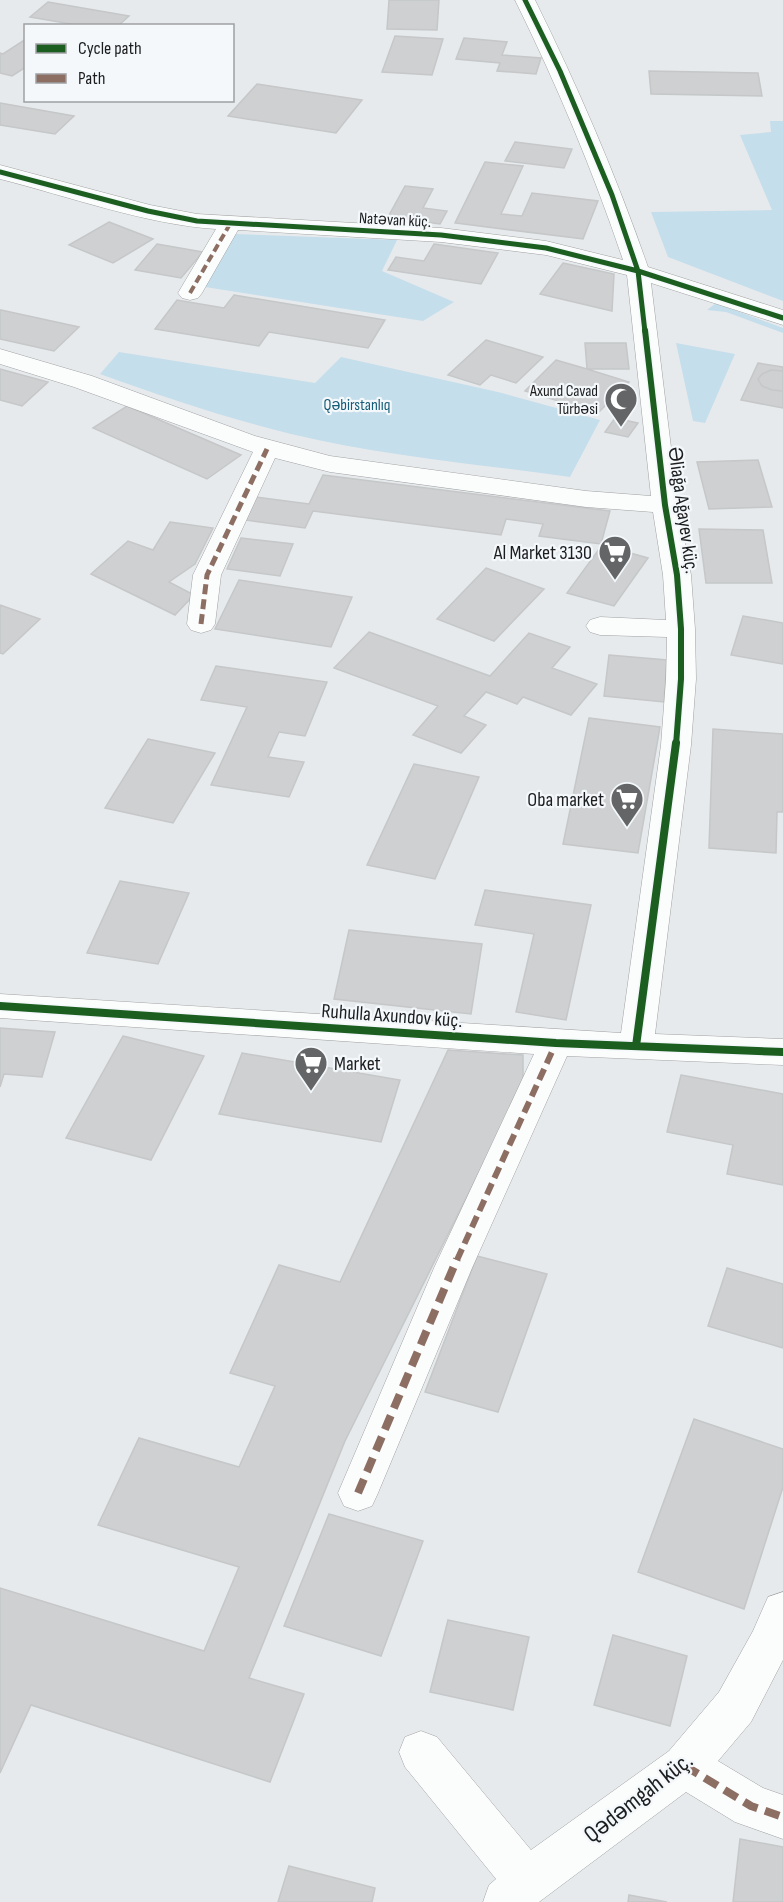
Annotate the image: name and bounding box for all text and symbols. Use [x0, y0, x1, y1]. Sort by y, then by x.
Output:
legend [24, 24, 234, 102]
text: Cycle path [78, 38, 142, 59]
text: Path [78, 68, 106, 89]
street label: Natəvan küç. [358, 209, 431, 232]
mosque icon: Axund Cavad Türbəsi [603, 381, 639, 428]
place label: Axund Cavad Türbəsi [529, 382, 598, 419]
park label: Qəbirstanlıq [324, 396, 390, 415]
street label: Əliağa Ağayev küç. [662, 445, 704, 575]
supermarket icon: Al Market 3130 [597, 534, 633, 581]
place label: Al Market 3130 [493, 541, 592, 565]
supermarket icon: Oba market [609, 781, 645, 828]
place label: Oba market [527, 788, 604, 812]
street label: Ruhulla Axundov küç. [320, 999, 463, 1033]
supermarket icon: Market [293, 1045, 329, 1092]
place label: Market [334, 1052, 381, 1076]
street label: Qədəmgah küç. [578, 1746, 699, 1849]

